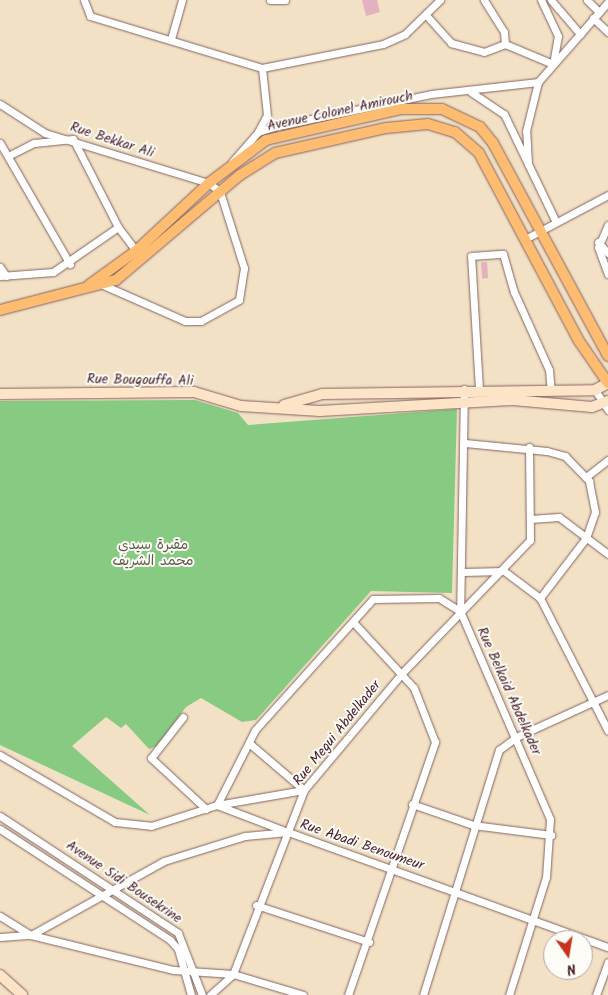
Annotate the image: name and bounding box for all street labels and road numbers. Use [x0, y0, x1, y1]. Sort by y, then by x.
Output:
street label: Avenue Colonel Amirouch [266, 87, 414, 135]
street label: Rue Bekkar Ali [68, 119, 156, 161]
street label: Rue Bougouffa Ali [87, 371, 193, 389]
street label: Rue Belkaid Abdelkader [473, 624, 545, 758]
street label: Rue Megui Abdelkader [290, 677, 384, 789]
street label: Rue Abadi Benoumeur [298, 816, 426, 874]
street label: Avenue Sidi Bousekrine [63, 837, 185, 927]

